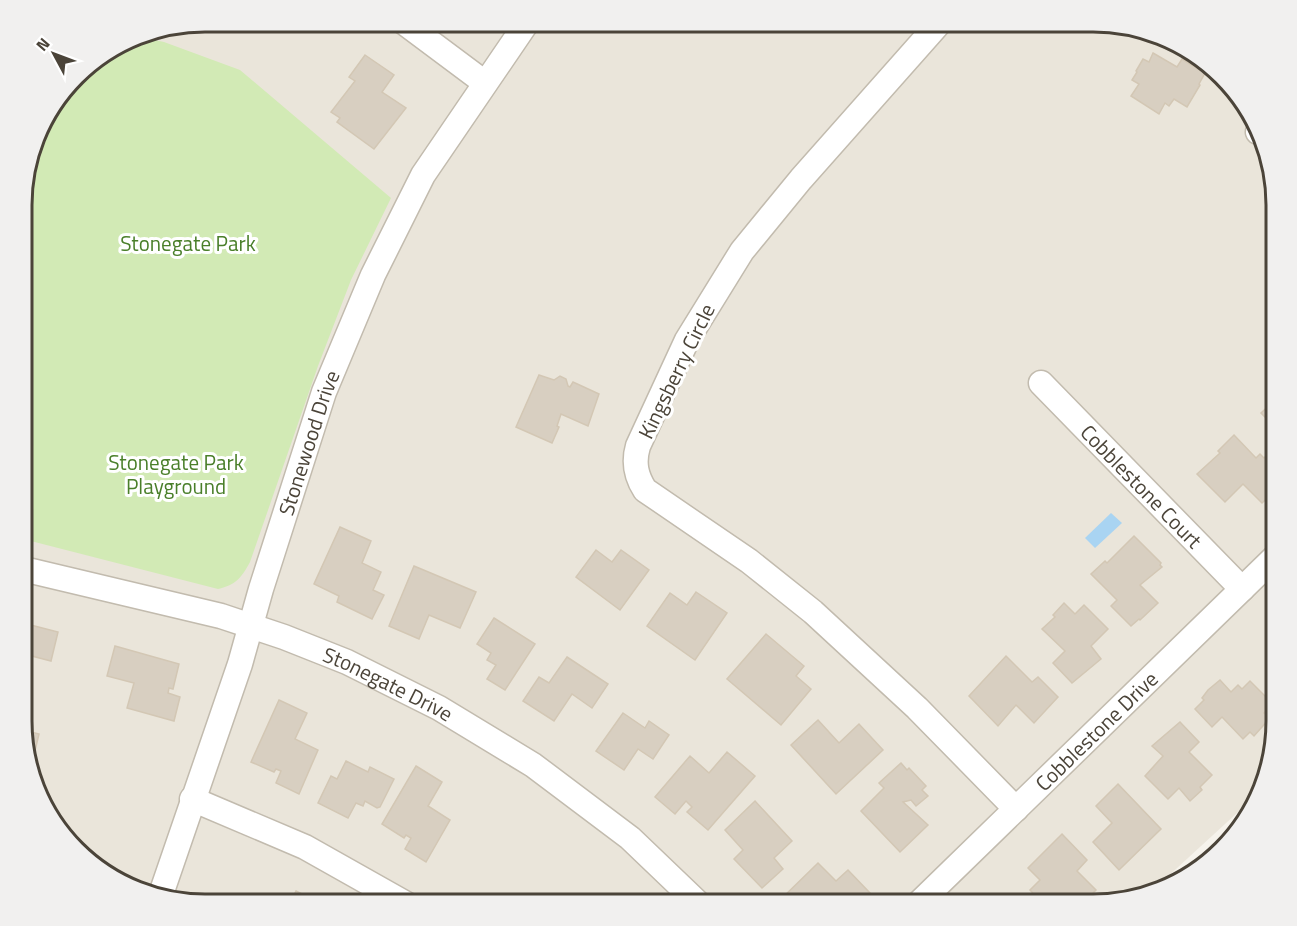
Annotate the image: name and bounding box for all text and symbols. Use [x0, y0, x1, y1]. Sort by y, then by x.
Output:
north arrow [24, 24, 84, 84]
text: N [30, 32, 55, 56]
park label: Stonegate Park [120, 227, 256, 259]
street label: Kingsberry Circle [629, 298, 723, 444]
street label: Stonewood Drive [270, 365, 347, 519]
street label: Cobblestone Court [1073, 417, 1210, 556]
park label: Stonegate Park Playground [108, 446, 244, 502]
street label: Stonegate Drive [318, 638, 459, 729]
street label: Cobblestone Drive [1028, 663, 1165, 798]

